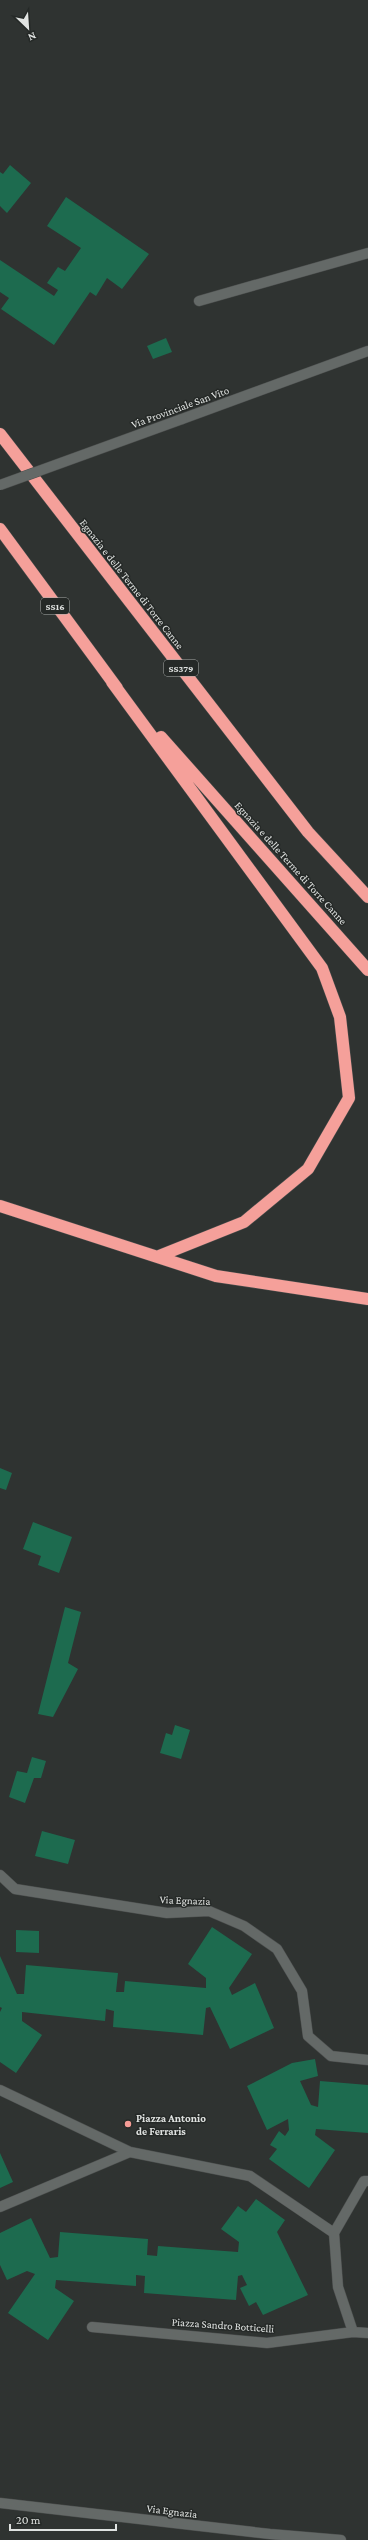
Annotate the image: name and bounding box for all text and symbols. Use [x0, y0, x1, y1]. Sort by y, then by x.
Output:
north arrow [8, 8, 48, 48]
text: N [26, 30, 38, 44]
street label: Via Provinciale San Vito [129, 384, 231, 430]
street label: Egnazia e delle Terme di Torre Canne [77, 517, 187, 652]
road number: SS16 [41, 598, 69, 614]
road number: SS379 [164, 660, 198, 676]
street label: Egnazia e delle Terme di Torre Canne [232, 799, 350, 928]
street label: Via Egnazia [159, 1893, 211, 1908]
place label: Piazza Antonio de Ferraris [136, 2112, 206, 2137]
marker: Piazza Antonio de Ferraris [123, 2119, 133, 2129]
street label: Piazza Sandro Botticelli [171, 2315, 275, 2335]
street label: Via Egnazia [146, 2502, 198, 2521]
scale bar [10, 2506, 116, 2532]
text: 20 m [16, 2513, 41, 2527]

